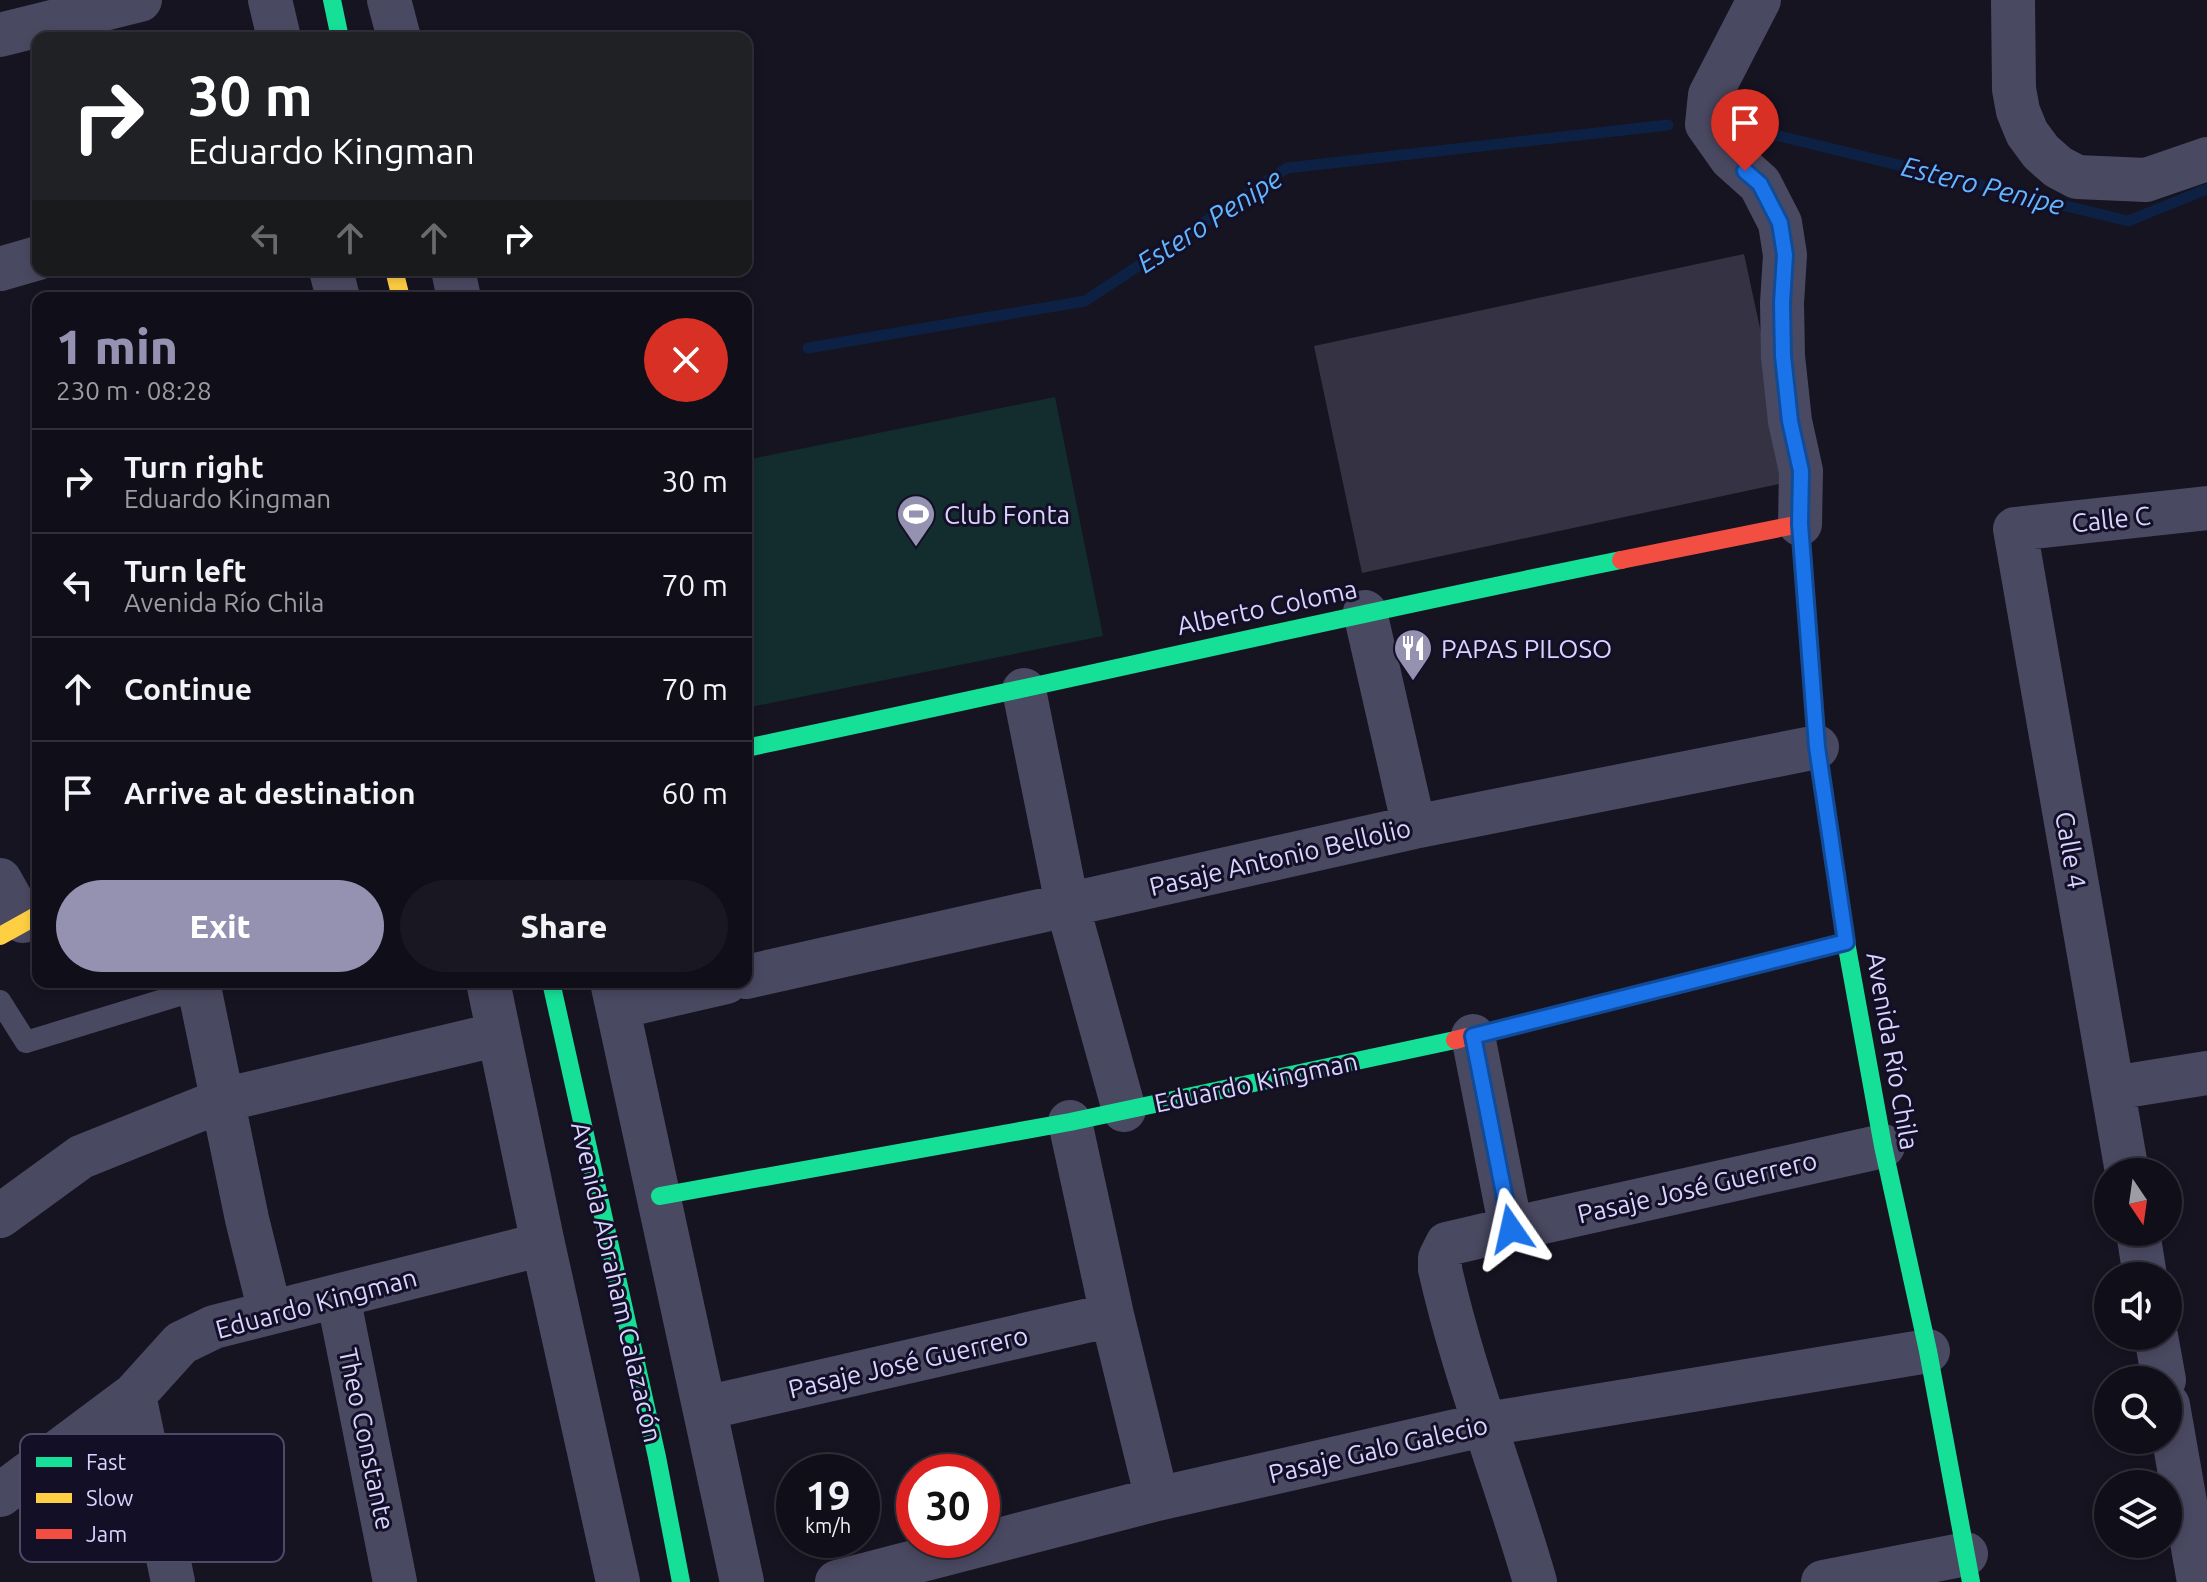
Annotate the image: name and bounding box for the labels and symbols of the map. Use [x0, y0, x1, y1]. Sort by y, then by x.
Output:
pin [1711, 89, 1779, 171]
water label: Estero Penipe [1899, 150, 2067, 220]
water label: Estero Penipe [1131, 162, 1287, 278]
sports icon: Club Fonta [895, 493, 937, 548]
place label: Club Fonta [944, 500, 1070, 529]
street label: Calle C [2070, 500, 2152, 538]
street label: Alberto Coloma [1174, 574, 1360, 640]
restaurant icon: PAPAS PILOSO [1392, 627, 1434, 682]
place label: PAPAS PILOSO [1441, 634, 1612, 663]
street label: Calle 4 [2050, 809, 2092, 891]
street label: Pasaje Antonio Bellolio [1146, 813, 1414, 901]
street label: Avenida Río Chila [1861, 950, 1925, 1152]
street label: Eduardo Kingman [1152, 1046, 1360, 1118]
street label: Avenida Abraham Calazacón [566, 1119, 668, 1445]
street label: Pasaje José Guerrero [1574, 1145, 1820, 1229]
north arrow [2094, 1158, 2182, 1246]
position arrow [1469, 1187, 1553, 1271]
street label: Eduardo Kingman [212, 1262, 420, 1344]
street label: Pasaje José Guerrero [785, 1320, 1031, 1404]
street label: Theo Constante [334, 1346, 400, 1532]
street label: Pasaje Galo Galecio [1266, 1410, 1490, 1488]
legend [20, 1434, 284, 1562]
text: Fast [86, 1449, 127, 1474]
speed limit sign: 30 [896, 1454, 1000, 1558]
text: Slow [86, 1485, 133, 1510]
text: Jam [86, 1521, 127, 1546]

